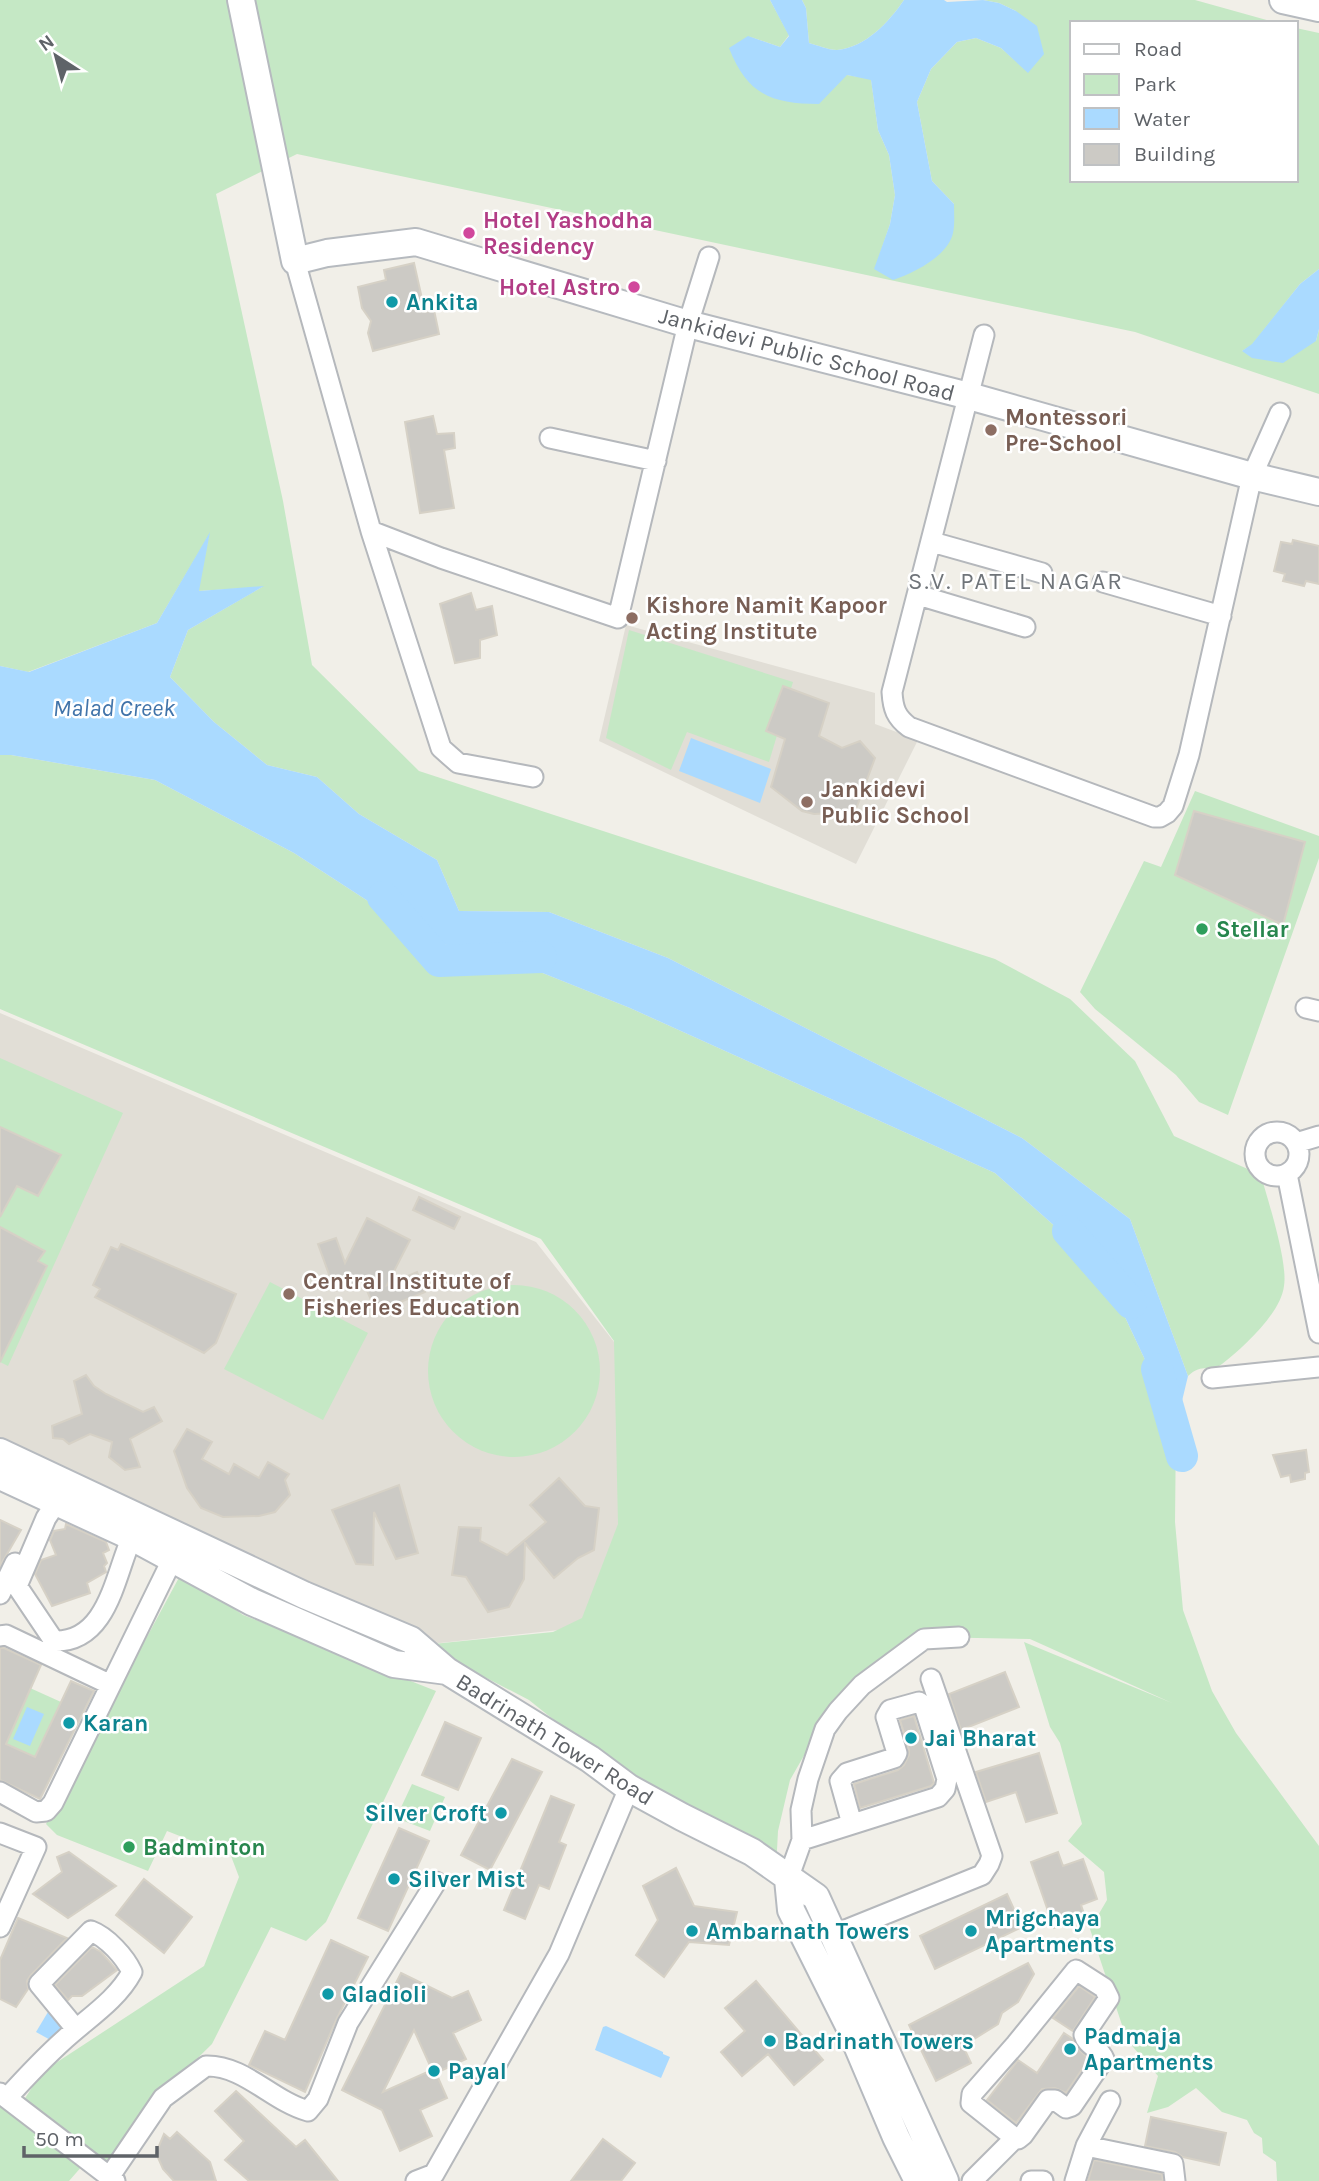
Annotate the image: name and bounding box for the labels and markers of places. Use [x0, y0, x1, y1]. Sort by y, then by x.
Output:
place label: Hotel Yashodha Residency [483, 207, 653, 260]
marker: Hotel Yashodha Residency [461, 225, 477, 241]
place label: Hotel Astro [499, 274, 620, 301]
marker: Hotel Astro [626, 279, 642, 295]
place label: Ankita [406, 289, 478, 316]
marker: Ankita [384, 294, 400, 310]
place label: Montessori Pre-School [1005, 404, 1128, 457]
marker: Montessori Pre-School [983, 422, 999, 438]
place label: Kishore Namit Kapoor Acting Institute [646, 592, 887, 645]
marker: Kishore Namit Kapoor Acting Institute [624, 610, 640, 626]
place label: Jankidevi Public School [821, 776, 970, 829]
marker: Jankidevi Public School [799, 794, 815, 810]
place label: Stellar [1216, 916, 1288, 943]
marker: Stellar [1194, 921, 1210, 937]
place label: Central Institute of Fisheries Education [303, 1268, 520, 1321]
marker: Central Institute of Fisheries Education [281, 1286, 297, 1302]
place label: Karan [83, 1710, 148, 1737]
marker: Karan [61, 1715, 77, 1731]
place label: Jai Bharat [925, 1725, 1036, 1752]
marker: Jai Bharat [903, 1730, 919, 1746]
place label: Silver Croft [365, 1800, 487, 1827]
marker: Silver Croft [493, 1805, 509, 1821]
place label: Badminton [143, 1834, 266, 1861]
marker: Badminton [121, 1839, 137, 1855]
place label: Silver Mist [408, 1866, 525, 1893]
marker: Silver Mist [386, 1871, 402, 1887]
place label: Mrigchaya Apartments [985, 1905, 1115, 1958]
place label: Ambarnath Towers [706, 1918, 910, 1945]
marker: Ambarnath Towers [684, 1923, 700, 1939]
marker: Mrigchaya Apartments [963, 1923, 979, 1939]
place label: Gladioli [342, 1981, 427, 2008]
marker: Gladioli [320, 1986, 336, 2002]
place label: Padmaja Apartments [1084, 2023, 1214, 2076]
place label: Badrinath Towers [784, 2028, 974, 2055]
marker: Badrinath Towers [762, 2033, 778, 2049]
marker: Padmaja Apartments [1062, 2041, 1078, 2057]
place label: Payal [448, 2058, 507, 2085]
marker: Payal [426, 2063, 442, 2079]

